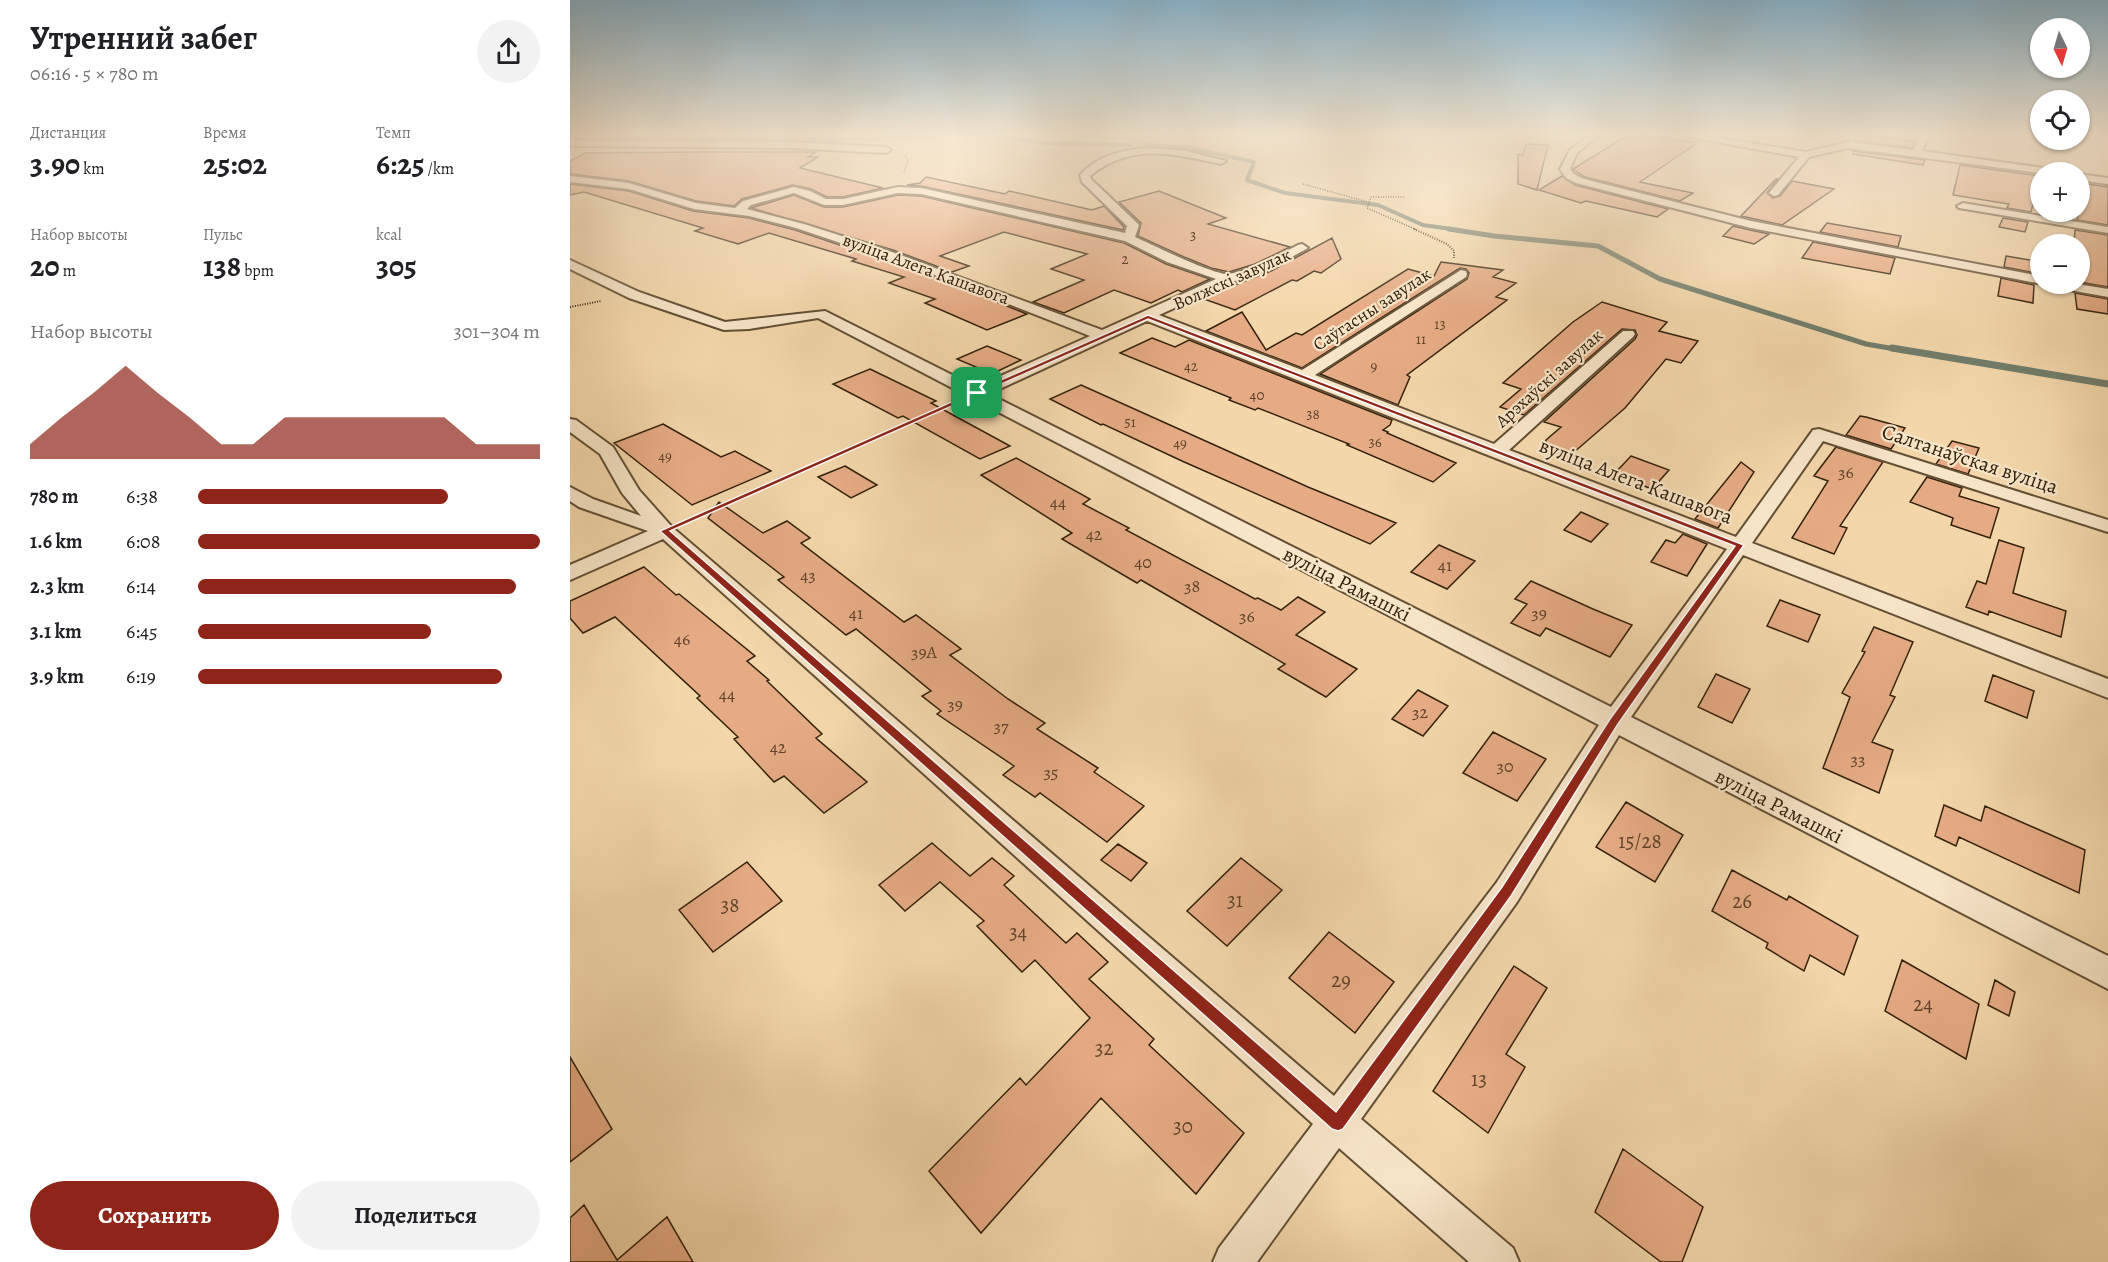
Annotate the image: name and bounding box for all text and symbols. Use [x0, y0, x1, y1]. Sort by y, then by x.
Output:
text: Утренний забег [30, 15, 257, 60]
north arrow [2030, 18, 2090, 78]
map controls [2030, 18, 2090, 294]
button: share [477, 20, 540, 83]
text: 06:16 · 5 × 780 m [30, 60, 159, 87]
button: locate [2030, 90, 2090, 150]
text: Дистанция [30, 122, 106, 144]
text: Время [203, 122, 247, 144]
text: Темп [376, 122, 411, 144]
text: 3.90 [30, 144, 80, 184]
text: 25:02 [203, 144, 267, 184]
text: 6:25 [376, 144, 424, 184]
text: km [80, 158, 105, 180]
text: /km [424, 158, 454, 180]
button: + [2030, 162, 2090, 222]
text: Набор высоты [30, 224, 128, 246]
text: Пульс [203, 224, 243, 246]
text: kcal [376, 224, 402, 246]
house number: 3 [1190, 225, 1196, 245]
street label: вуліца Алега Кашавога [839, 228, 1013, 311]
button: − [2030, 234, 2090, 294]
street label: Волжскі завулак [1169, 242, 1295, 316]
text: 20 [30, 246, 60, 286]
text: 138 [203, 246, 241, 286]
text: 305 [376, 246, 417, 286]
house number: 2 [1121, 249, 1129, 269]
text: m [60, 260, 76, 282]
text: bpm [241, 260, 274, 282]
street label: Саўгасны завулак [1308, 262, 1436, 356]
house number: 13 [1434, 314, 1446, 334]
text: Набор высоты [30, 318, 153, 345]
text: 301–304 m [453, 318, 540, 345]
street label: Арэхаўскі завулак [1489, 323, 1608, 433]
house number: 11 [1416, 329, 1426, 349]
house number: 42 [1184, 356, 1198, 376]
house number: 9 [1371, 356, 1378, 376]
pin [951, 367, 1002, 418]
icon: arrive [960, 376, 993, 409]
house number: 40 [1250, 385, 1264, 405]
house number: 38 [1306, 404, 1320, 424]
house number: 51 [1124, 412, 1136, 432]
street label: Салтанаўская вуліца [1878, 417, 2062, 501]
street label: вуліца Алега Кашавога [1535, 431, 1737, 531]
house number: 36 [1368, 432, 1382, 452]
house number: 49 [1173, 433, 1187, 453]
house number: 49 [658, 446, 672, 466]
house number: 36 [1838, 460, 1854, 484]
text: 780 m [30, 483, 78, 510]
text: 6:38 [126, 483, 158, 510]
house number: 44 [1050, 490, 1066, 514]
house number: 42 [1086, 522, 1103, 546]
text: 1.6 km [30, 528, 83, 555]
text: 6:08 [126, 528, 160, 555]
street label: вуліца Рамашкі [1278, 540, 1416, 628]
house number: 40 [1134, 550, 1152, 574]
house number: 41 [1438, 553, 1452, 577]
house number: 43 [800, 563, 816, 587]
text: 2.3 km [30, 573, 84, 600]
text: 6:14 [126, 573, 156, 600]
house number: 38 [1184, 574, 1200, 598]
house number: 41 [849, 601, 863, 625]
house number: 39 [1531, 601, 1547, 625]
house number: 36 [1239, 604, 1255, 628]
text: 3.1 km [30, 618, 82, 645]
text: 6:45 [126, 618, 158, 645]
house number: 46 [674, 627, 690, 651]
house number: 39А [911, 640, 938, 664]
text: 3.9 km [30, 663, 84, 690]
text: 6:19 [126, 663, 156, 690]
house number: 44 [719, 682, 735, 706]
house number: 39 [947, 692, 963, 716]
house number: 32 [1412, 700, 1428, 724]
house number: 37 [993, 714, 1009, 738]
house number: 42 [770, 735, 787, 759]
house number: 33 [1851, 747, 1865, 771]
house number: 30 [1496, 754, 1514, 778]
house number: 35 [1043, 760, 1059, 784]
street label: вуліца Рамашкі [1710, 762, 1848, 850]
house number: 15/28 [1618, 827, 1662, 855]
house number: 31 [1227, 886, 1243, 914]
house number: 26 [1732, 887, 1752, 915]
house number: 38 [721, 891, 739, 919]
house number: 34 [1009, 918, 1027, 946]
house number: 29 [1331, 966, 1351, 994]
house number: 24 [1913, 990, 1933, 1018]
house number: 32 [1095, 1034, 1113, 1062]
house number: 13 [1471, 1065, 1487, 1093]
house number: 30 [1173, 1112, 1193, 1140]
button: Сохранить [30, 1181, 279, 1250]
button: Поделиться [291, 1181, 540, 1250]

